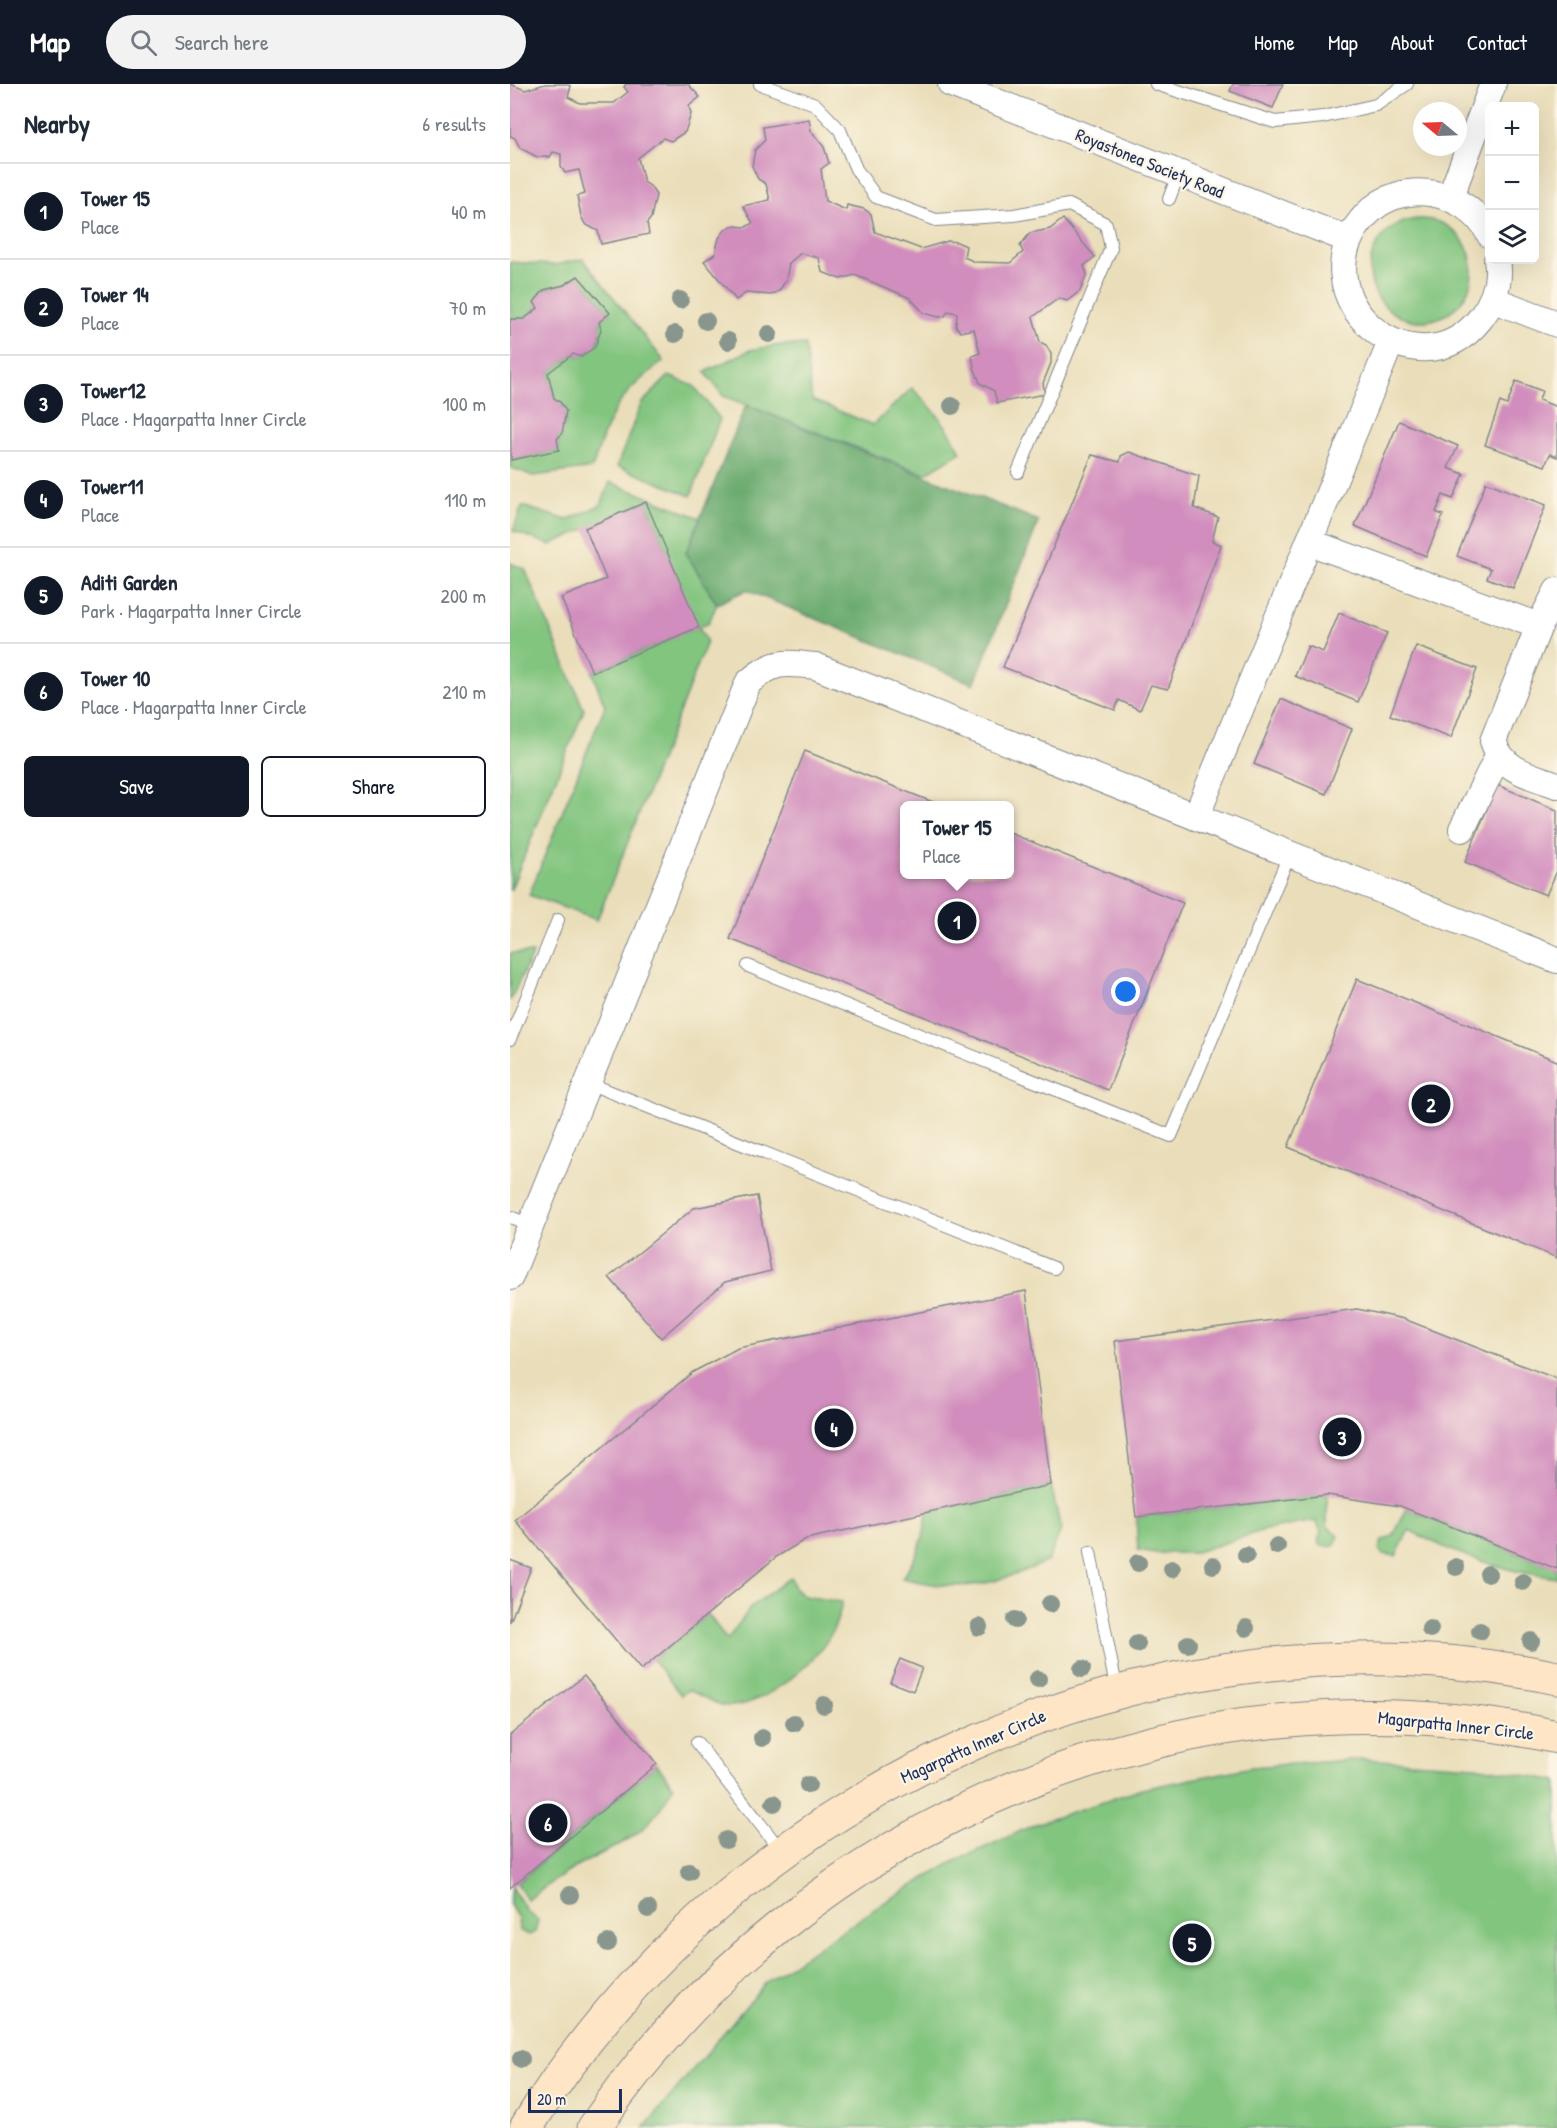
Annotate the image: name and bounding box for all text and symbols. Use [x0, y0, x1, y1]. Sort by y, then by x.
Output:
search box [106, 15, 526, 69]
text: Map [30, 23, 70, 61]
icon: search [127, 26, 160, 59]
text: Search here [175, 27, 269, 57]
text: Home [1254, 28, 1295, 57]
text: Map [1328, 28, 1358, 57]
text: About [1391, 28, 1434, 57]
text: Contact [1467, 28, 1527, 57]
north arrow [1413, 102, 1467, 156]
map controls [1485, 102, 1539, 264]
button: + [1485, 102, 1539, 156]
text: Nearby [24, 106, 90, 141]
text: 6 results [422, 110, 486, 137]
street label: Royastonea Society Road [1072, 122, 1228, 204]
button: − [1485, 156, 1539, 210]
text: Tower 15 [81, 183, 150, 213]
text: 1 [40, 198, 47, 225]
text: 40 m [451, 198, 486, 225]
button: layers [1485, 210, 1539, 264]
text: Place [81, 213, 120, 240]
text: Tower 14 [81, 279, 149, 309]
text: 2 [39, 294, 48, 321]
text: 70 m [449, 294, 486, 321]
text: Place [81, 309, 120, 336]
text: Tower12 [81, 375, 146, 405]
text: 3 [39, 390, 48, 417]
text: 100 m [443, 390, 486, 417]
text: Place · Magarpatta Inner Circle [81, 405, 307, 432]
text: Tower11 [81, 471, 144, 501]
text: 4 [40, 486, 47, 513]
text: 110 m [444, 486, 486, 513]
text: Place [81, 501, 120, 528]
text: Aditi Garden [81, 567, 178, 597]
text: 5 [39, 582, 48, 609]
text: 200 m [441, 582, 486, 609]
text: Park · Magarpatta Inner Circle [81, 597, 302, 624]
text: Tower 10 [81, 663, 150, 693]
text: 6 [40, 678, 47, 705]
text: 210 m [442, 678, 486, 705]
text: Place · Magarpatta Inner Circle [81, 693, 307, 720]
button: Save [24, 756, 249, 817]
button: Share [261, 756, 486, 817]
popup [900, 801, 1014, 879]
text: Tower 15 [923, 812, 991, 842]
text: Place [923, 842, 961, 869]
pin: 1 [938, 898, 976, 944]
your location [1111, 977, 1140, 1006]
pin: 2 [1412, 1082, 1450, 1126]
pin: 4 [814, 1406, 854, 1450]
pin: 3 [1322, 1414, 1362, 1460]
street label: Magarpatta Inner Circle [896, 1703, 1050, 1789]
street label: Magarpatta Inner Circle [1377, 1704, 1535, 1746]
pin: 6 [528, 1800, 567, 1846]
pin: 5 [1172, 1920, 1212, 1966]
scale bar [528, 2086, 622, 2114]
text: 20 m [537, 2088, 566, 2110]

